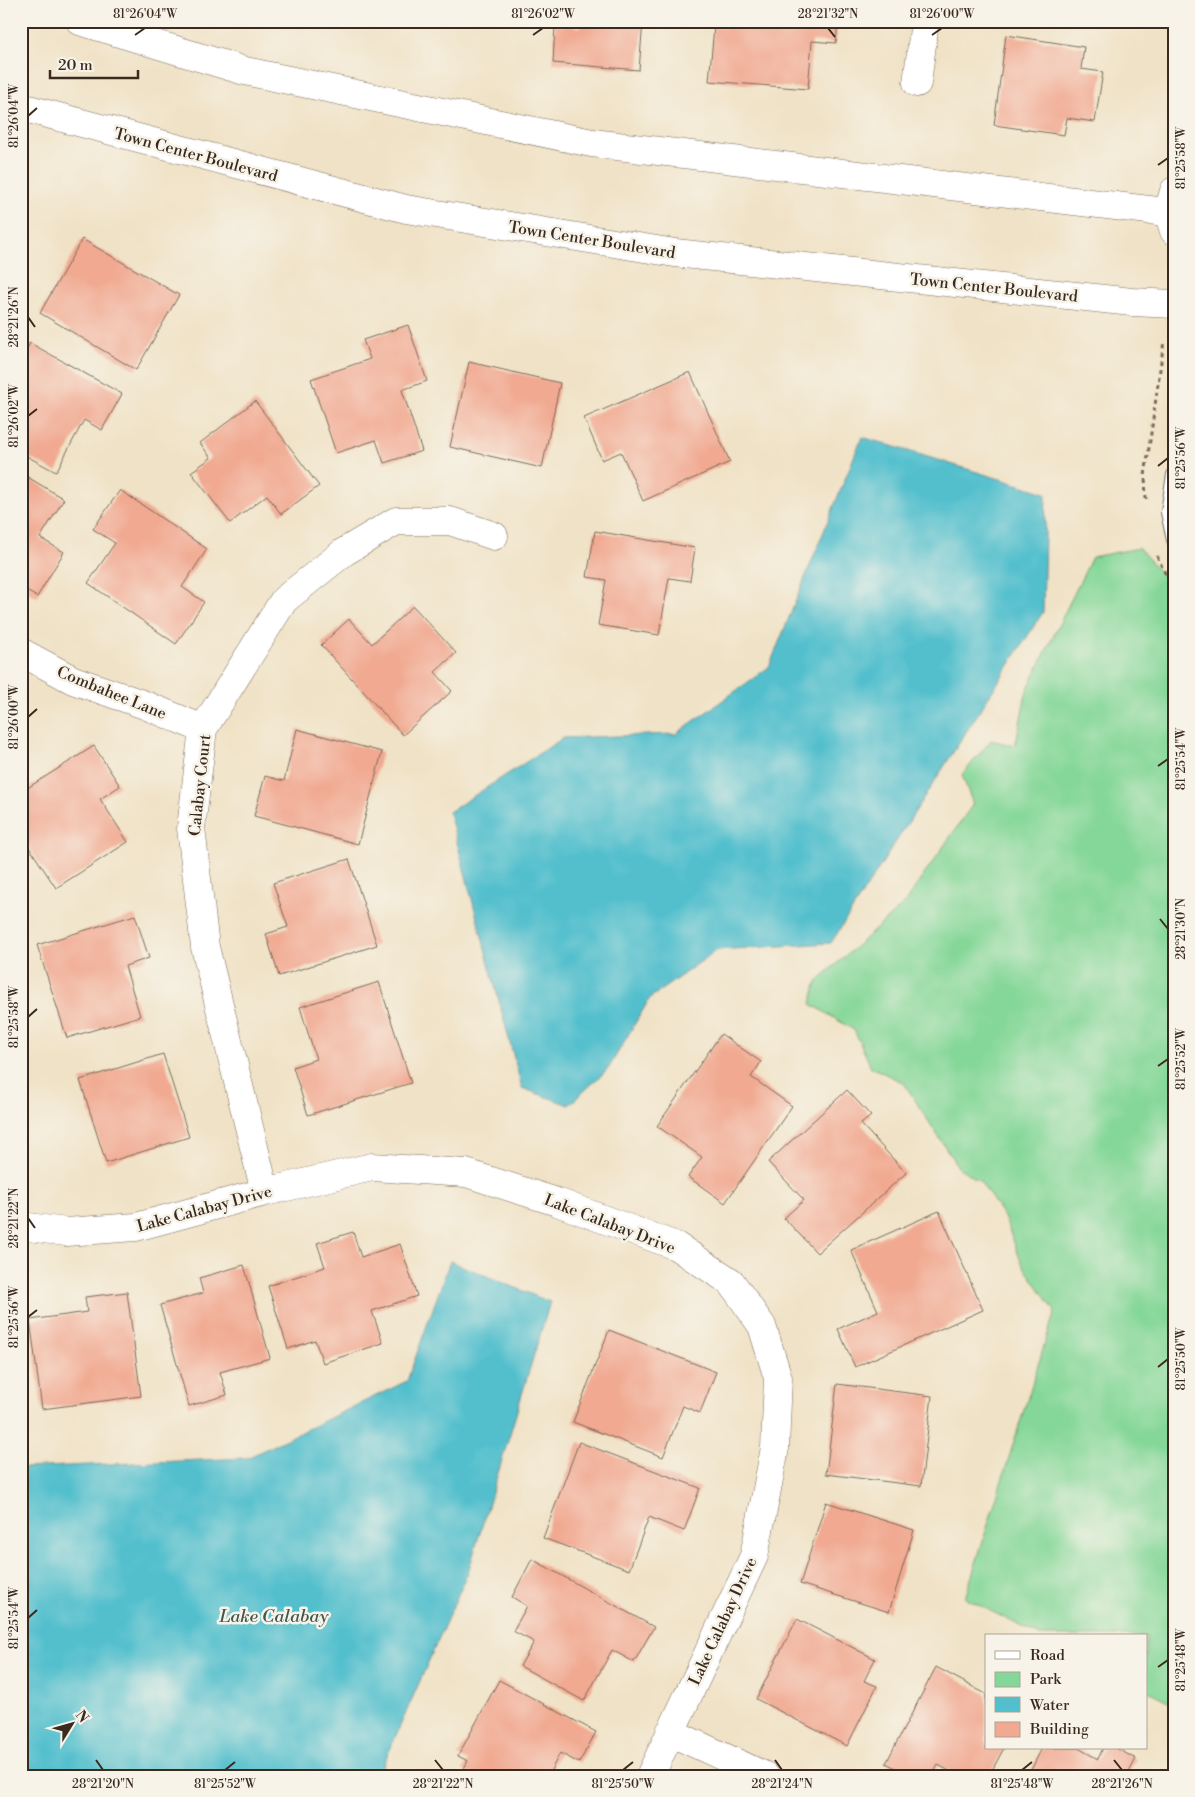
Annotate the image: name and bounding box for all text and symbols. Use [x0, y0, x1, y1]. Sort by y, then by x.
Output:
text: 81°26'04"W [113, 7, 178, 22]
text: 81°26'02"W [511, 7, 576, 22]
text: 28°21'32"N [798, 7, 858, 22]
text: 81°26'00"W [910, 7, 976, 22]
scale bar [50, 48, 138, 80]
text: 20 m [58, 56, 93, 75]
text: 81°26'04"W [7, 83, 22, 148]
street label: Town Center Boulevard [112, 123, 280, 186]
text: 81°25'58"W [1174, 126, 1189, 189]
street label: Town Center Boulevard [507, 217, 677, 263]
street label: Town Center Boulevard [909, 269, 1079, 307]
text: 28°21'26"N [7, 286, 22, 348]
text: 81°26'02"W [7, 383, 22, 448]
text: 81°25'56"W [1174, 426, 1189, 489]
street label: Combahee Lane [54, 662, 169, 724]
text: 81°26'00"W [7, 683, 22, 749]
text: 81°25'54"W [1174, 727, 1189, 790]
street label: Calabay Court [185, 733, 215, 837]
text: 28°21'30"N [1174, 898, 1189, 960]
text: 81°25'58"W [7, 985, 22, 1048]
text: 81°25'52"W [1174, 1027, 1189, 1090]
street label: Lake Calabay Drive [134, 1181, 274, 1237]
text: 28°21'22"N [7, 1188, 22, 1248]
street label: Lake Calabay Drive [541, 1190, 678, 1258]
text: 81°25'56"W [7, 1285, 22, 1348]
text: 81°25'50"W [1174, 1326, 1189, 1390]
street label: Lake Calabay Drive [684, 1554, 761, 1689]
text: 81°25'54"W [7, 1586, 22, 1649]
water label: Lake Calabay [219, 1605, 329, 1628]
text: 81°25'48"W [1174, 1627, 1189, 1691]
legend [985, 1634, 1148, 1750]
text: Road [1030, 1646, 1065, 1665]
text: Park [1030, 1670, 1062, 1689]
text: Water [1029, 1696, 1070, 1715]
north arrow [48, 1700, 98, 1750]
text: N [71, 1707, 92, 1727]
text: Building [1029, 1720, 1089, 1739]
text: 28°21'20"N [72, 1777, 134, 1792]
text: 81°25'52"W [194, 1777, 257, 1792]
text: 28°21'22"N [413, 1777, 473, 1792]
text: 81°25'50"W [592, 1777, 656, 1792]
text: 28°21'24"N [751, 1777, 813, 1792]
text: 81°25'48"W [991, 1777, 1055, 1792]
text: 28°21'26"N [1091, 1777, 1153, 1792]

